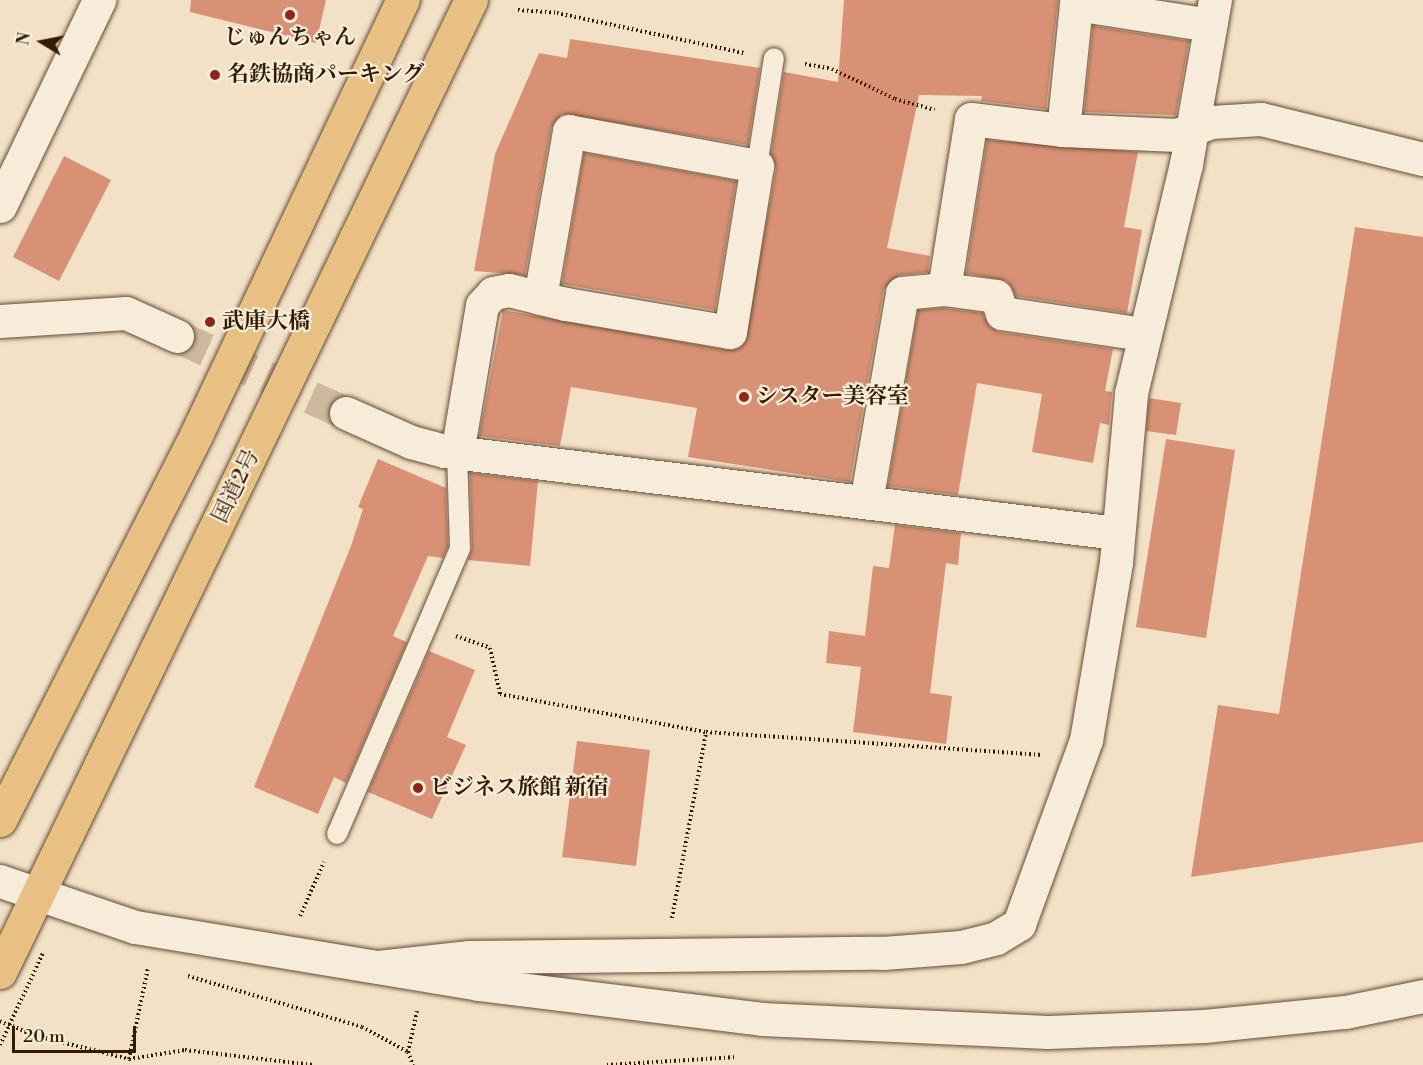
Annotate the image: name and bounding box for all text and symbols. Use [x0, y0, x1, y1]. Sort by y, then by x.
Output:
marker: じゅんちゃん [283, 8, 297, 22]
north arrow [12, 12, 72, 72]
place label: じゅんちゃん [224, 25, 356, 51]
text: N [13, 31, 35, 47]
place label: 名鉄協商パーキング [227, 62, 425, 88]
marker: 名鉄協商パーキング [208, 68, 222, 82]
place label: 武庫大橋 [222, 309, 310, 335]
marker: 武庫大橋 [203, 315, 217, 329]
place label: シスター美容室 [756, 384, 910, 410]
marker: シスター美容室 [737, 390, 751, 404]
street label: 国道2号 [207, 445, 265, 527]
place label: ビジネス旅館 新宿 [430, 775, 610, 801]
marker: ビジネス旅館 新宿 [411, 781, 425, 795]
scale bar [15, 1014, 140, 1052]
text: 20 m [23, 1025, 65, 1048]

